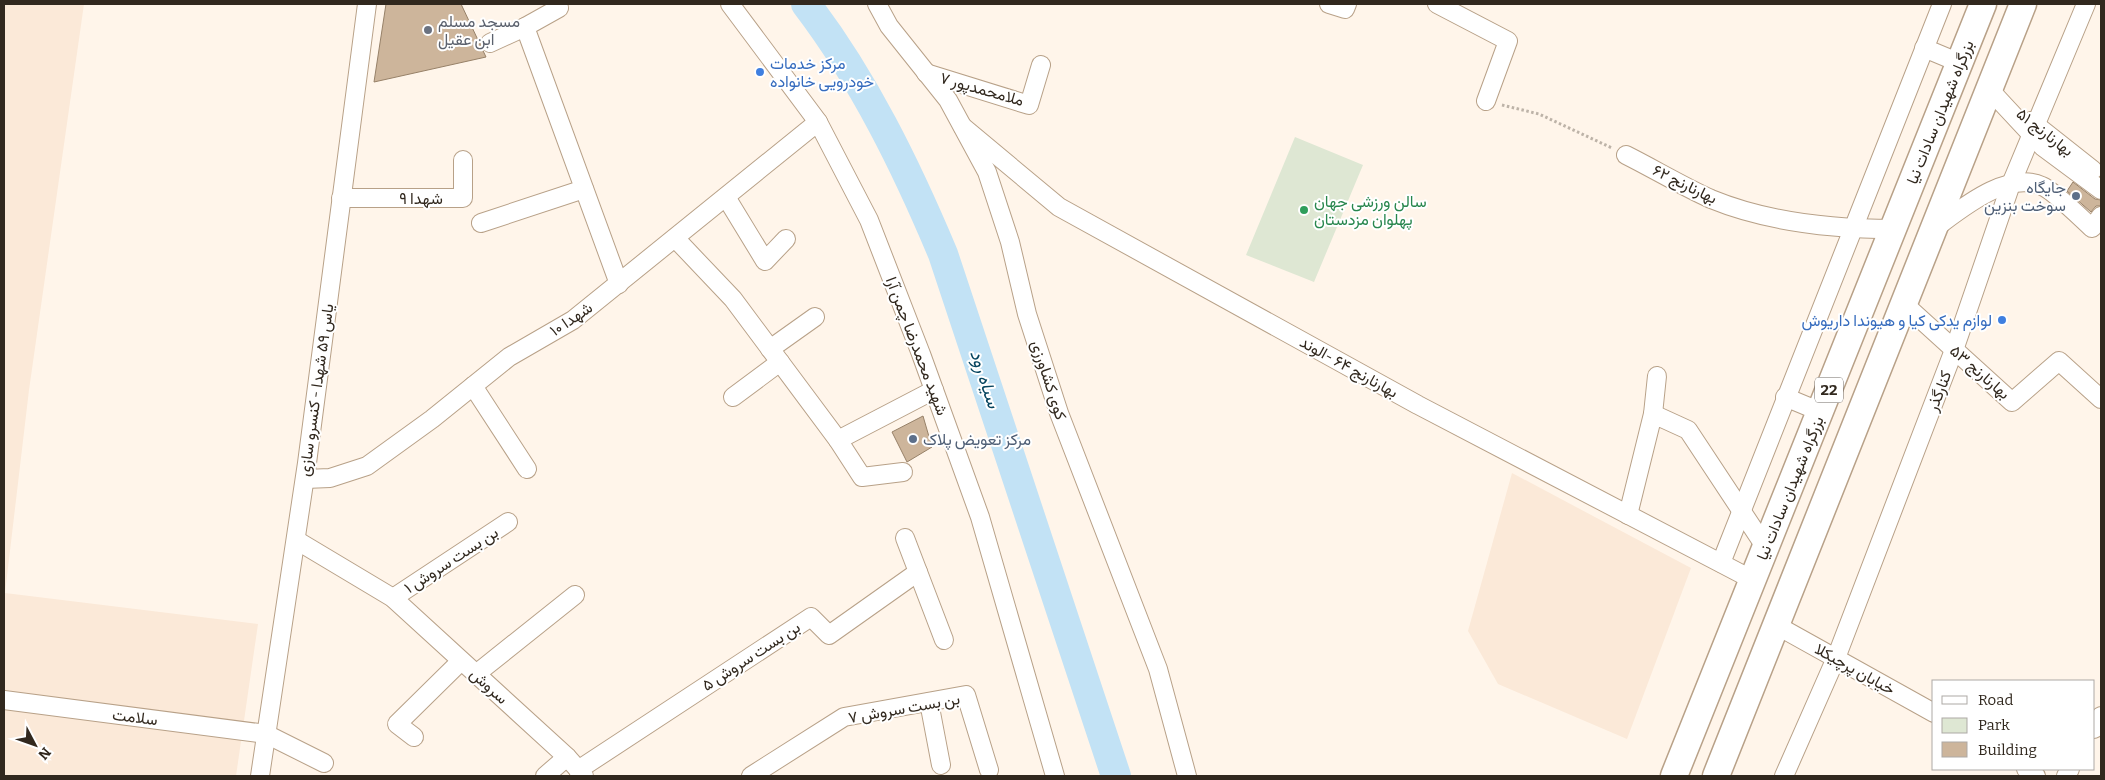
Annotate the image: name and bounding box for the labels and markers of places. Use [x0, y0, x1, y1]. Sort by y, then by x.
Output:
place label: مسجد مسلم ابن عقیل [438, 12, 520, 50]
marker: مسجد مسلم ابن عقیل [422, 24, 434, 36]
place label: مرکز خدمات خودرویی خانواده [770, 54, 874, 92]
marker: مرکز خدمات خودرویی خانواده [754, 66, 766, 78]
place label: جایگاه سوخت بنزین [1984, 178, 2066, 216]
marker: جایگاه سوخت بنزین [2070, 190, 2082, 202]
place label: سالن ورزشی جهان پهلوان مزدستان [1314, 192, 1427, 231]
marker: سالن ورزشی جهان پهلوان مزدستان [1298, 204, 1310, 216]
place label: لوازم یدکی کیا و هیوندا داریوش [1801, 311, 1992, 331]
marker: لوازم یدکی کیا و هیوندا داریوش [1996, 314, 2008, 326]
place label: مرکز تعویض پلاک [923, 430, 1031, 451]
marker: مرکز تعویض پلاک [907, 433, 919, 445]

